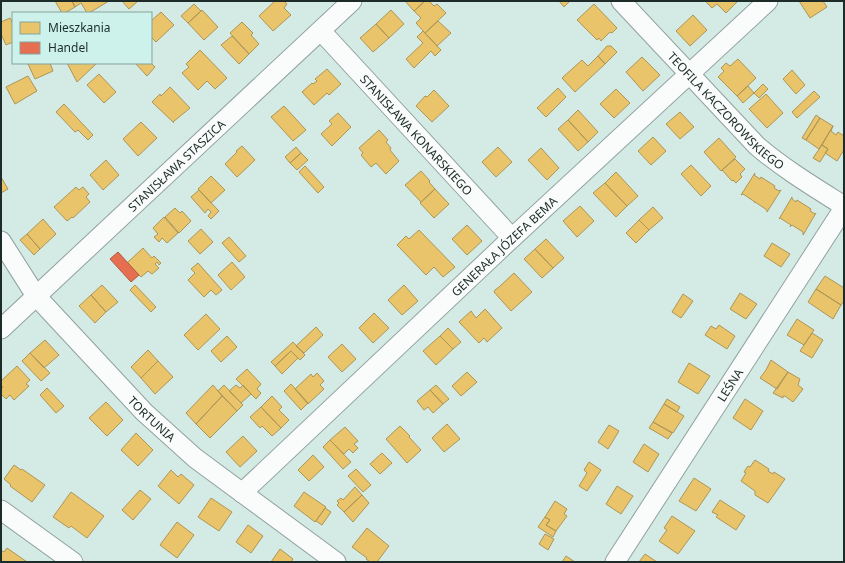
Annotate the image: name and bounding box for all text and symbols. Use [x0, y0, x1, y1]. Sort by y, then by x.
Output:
legend [12, 12, 152, 64]
text: Mieszkania [48, 19, 111, 36]
text: Handel [48, 39, 88, 56]
street label: TEOFILA KACZOROWSKIEGO [664, 48, 788, 173]
street label: STANISŁAWA KONARSKIEGO [357, 71, 477, 199]
street label: STANISŁAWA STASZICA [124, 115, 229, 215]
street label: GENERAŁA JÓZEFA BEMA [447, 192, 561, 300]
street label: LEŚNA [713, 365, 747, 405]
street label: TORTUNIA [124, 392, 180, 445]

